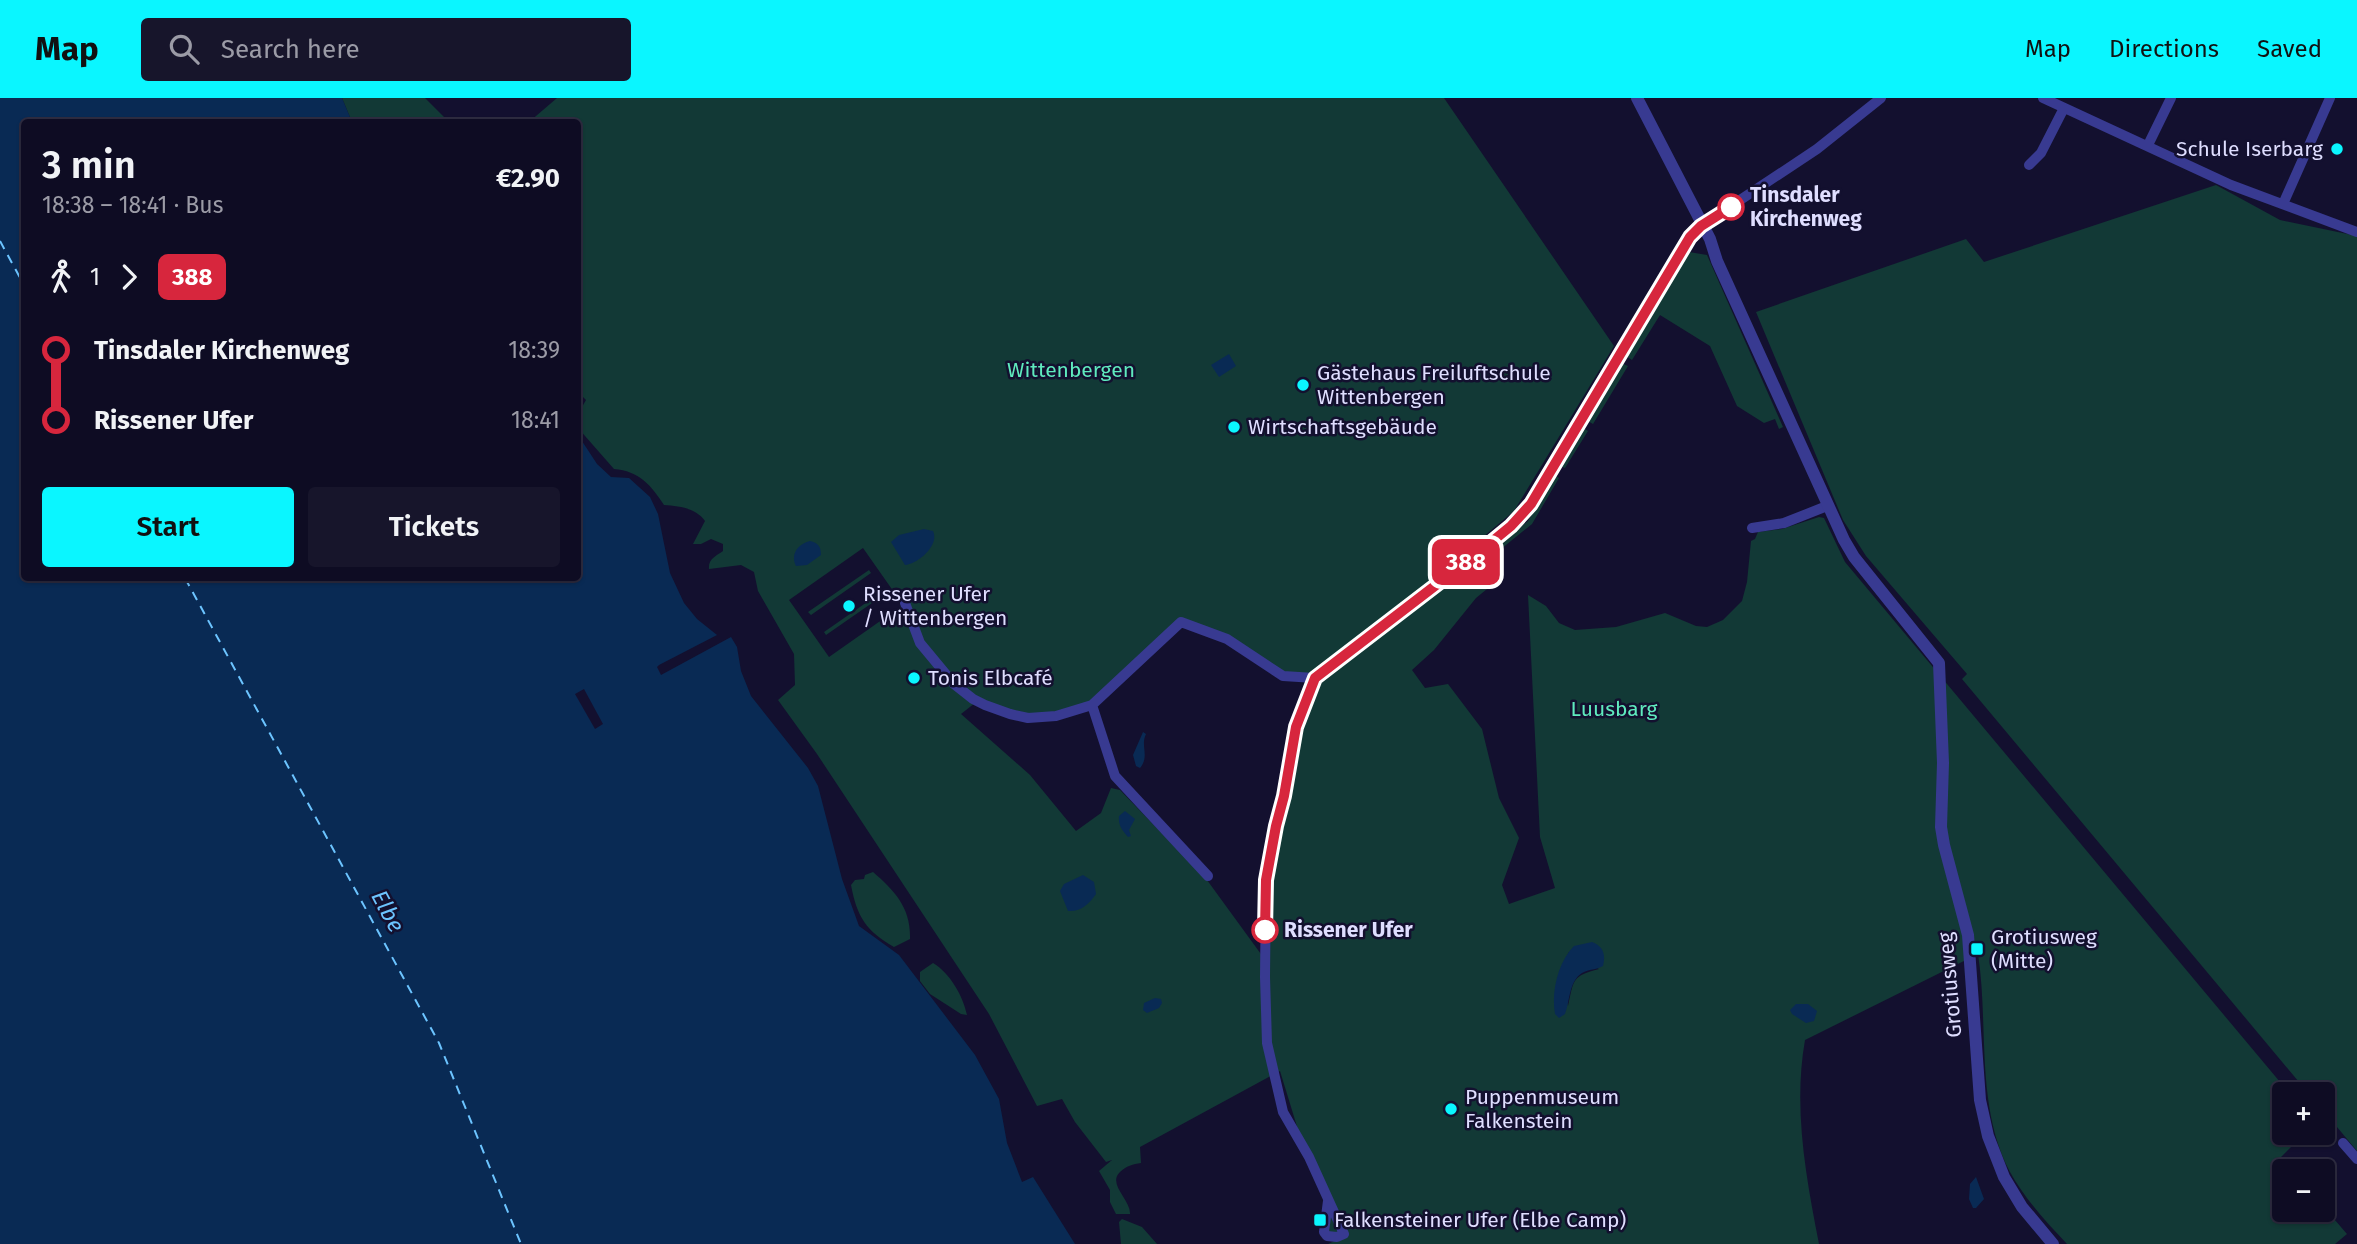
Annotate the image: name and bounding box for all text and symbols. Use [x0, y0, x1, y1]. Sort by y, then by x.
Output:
search box [141, 18, 631, 81]
text: Map [35, 29, 99, 69]
icon: search [165, 30, 203, 68]
text: Search here [221, 34, 360, 65]
text: Map [2025, 35, 2071, 63]
text: Directions [2109, 35, 2219, 63]
text: Saved [2257, 35, 2322, 63]
place label: Schule Iserbarg [2176, 136, 2323, 162]
marker: Schule Iserbarg [2329, 141, 2345, 157]
text: 3 min [42, 142, 136, 188]
text: €2.90 [496, 163, 560, 194]
place label: Tinsdaler Kirchenweg [1750, 182, 1862, 232]
text: 18:38 – 18:41 · Bus [42, 191, 223, 219]
marker: Tinsdaler Kirchenweg [1718, 194, 1744, 220]
icon: walk [42, 258, 80, 296]
icon: forward [110, 258, 148, 296]
text: 1 [90, 263, 100, 291]
text: 388 [172, 263, 212, 291]
text: Tinsdaler Kirchenweg [94, 335, 349, 366]
text: 18:39 [508, 336, 560, 364]
park label: Wittenbergen [1007, 357, 1135, 383]
place label: Gästehaus Freiluftschule Wittenbergen [1317, 360, 1551, 410]
marker: Gästehaus Freiluftschule Wittenbergen [1295, 377, 1311, 393]
text: Rissener Ufer [94, 405, 253, 436]
text: 18:41 [511, 406, 560, 434]
place label: Wirtschaftsgebäude [1248, 414, 1437, 440]
marker: Wirtschaftsgebäude [1226, 419, 1242, 435]
button: Start [42, 487, 294, 567]
button: Tickets [308, 487, 560, 567]
line badge: 388 [1426, 539, 1506, 585]
text: 388 [1446, 548, 1486, 576]
place label: Rissener Ufer / Wittenbergen [863, 581, 1007, 631]
marker: Rissener Ufer / Wittenbergen [841, 598, 857, 614]
place label: Tonis Elbcafé [928, 665, 1053, 691]
marker: Tonis Elbcafé [906, 670, 922, 686]
park label: Luusbarg [1571, 696, 1657, 722]
water label: Elbe [365, 885, 411, 937]
marker: Rissener Ufer [1252, 917, 1278, 943]
place label: Rissener Ufer [1284, 917, 1413, 943]
place label: Grotiusweg (Mitte) [1991, 924, 2097, 974]
street label: Grotiusweg [1932, 931, 1968, 1039]
marker: Grotiusweg (Mitte) [1969, 941, 1985, 957]
map controls [2272, 1082, 2335, 1222]
button: + [2272, 1082, 2335, 1145]
place label: Puppenmuseum Falkenstein [1465, 1084, 1619, 1134]
marker: Puppenmuseum Falkenstein [1443, 1101, 1459, 1117]
button: − [2272, 1159, 2335, 1222]
place label: Falkensteiner Ufer (Elbe Camp) [1334, 1207, 1626, 1233]
marker: Falkensteiner Ufer (Elbe Camp) [1312, 1212, 1328, 1228]

